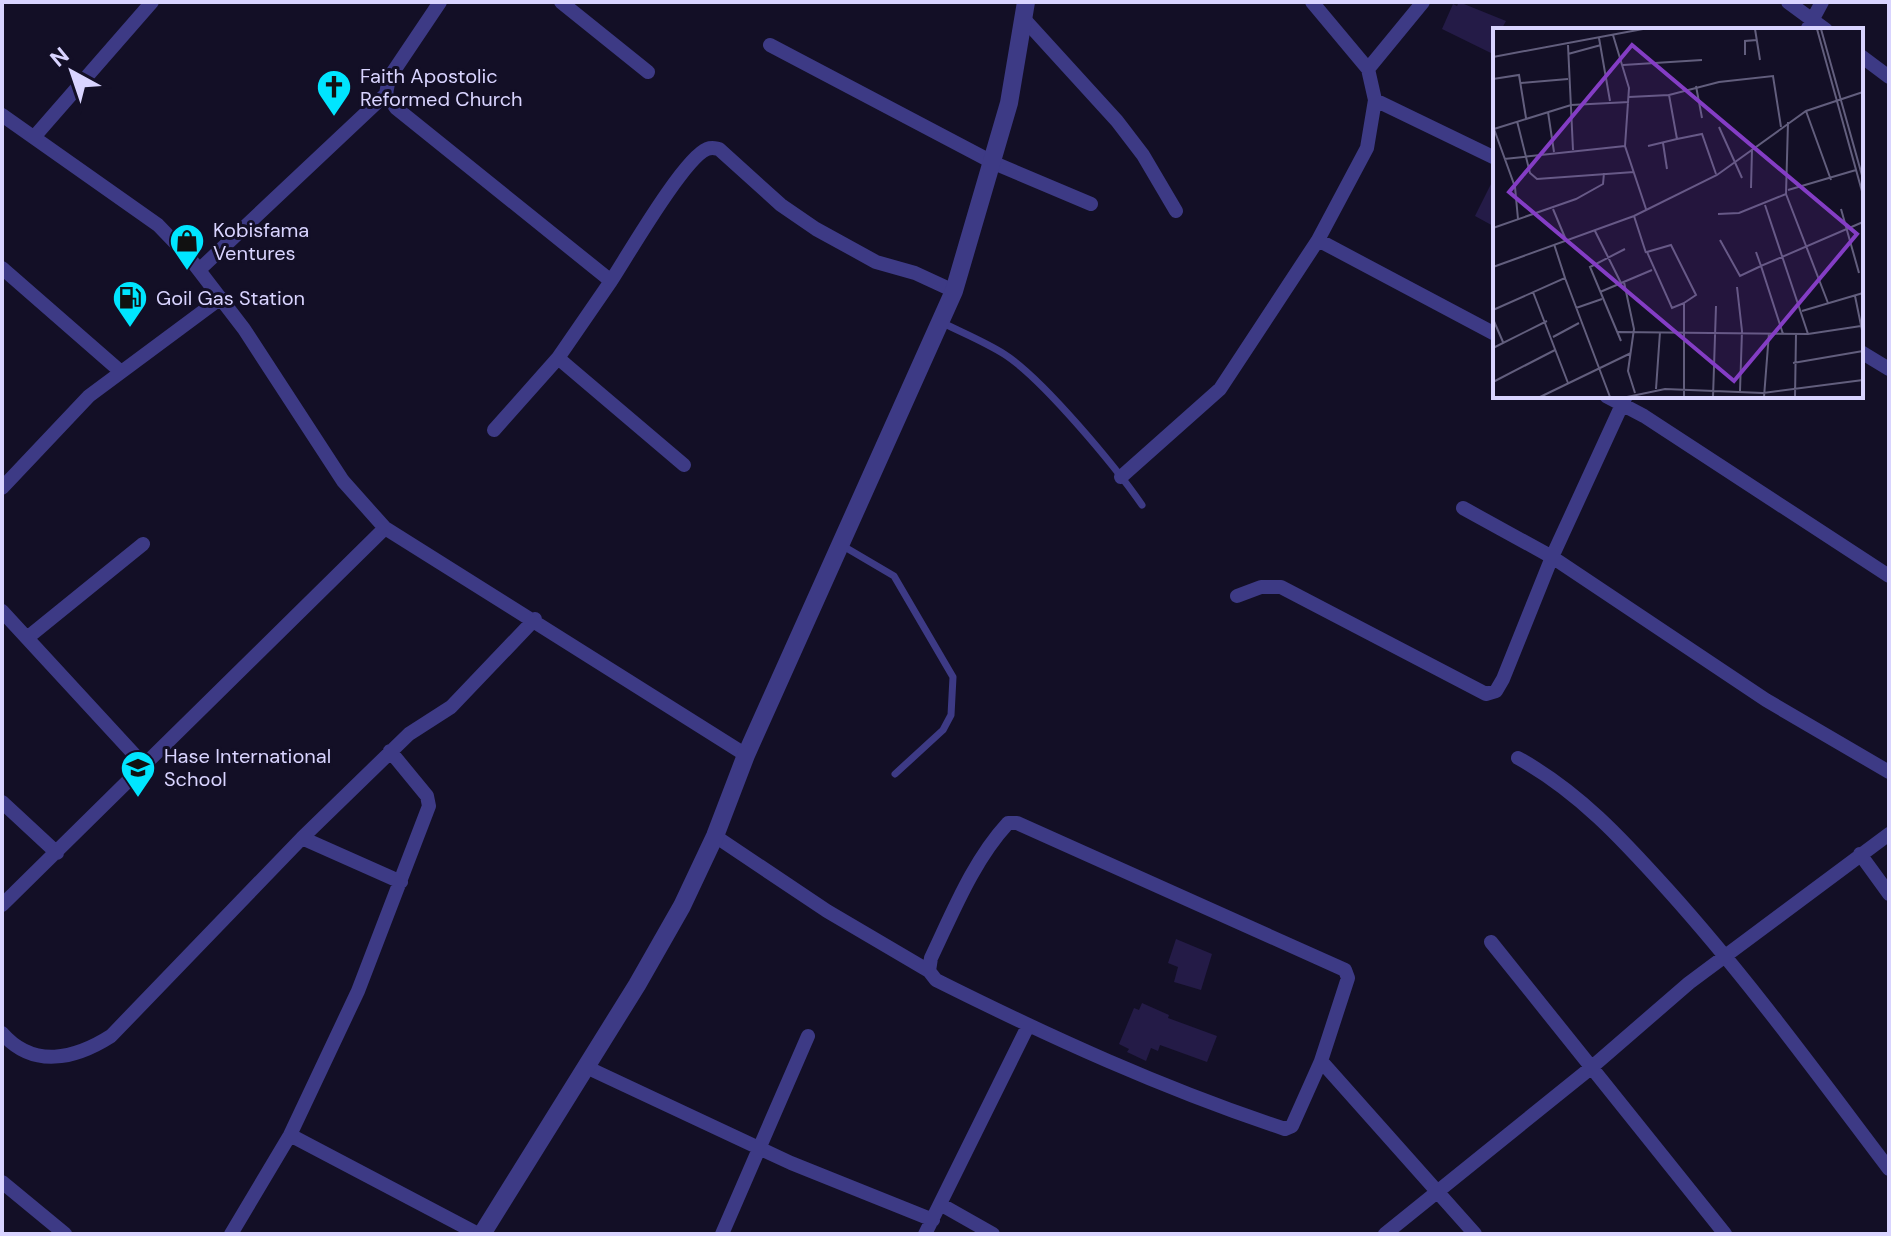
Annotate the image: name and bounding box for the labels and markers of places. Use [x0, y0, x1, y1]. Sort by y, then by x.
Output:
place label: Faith Apostolic Reformed Church [360, 63, 523, 112]
church icon: Faith Apostolic Reformed Church [315, 68, 353, 118]
place label: Kobisfama Ventures [213, 217, 309, 266]
shop icon: Kobisfama Ventures [168, 222, 206, 272]
fuel station icon: Goil Gas Station [111, 279, 149, 329]
place label: Goil Gas Station [156, 285, 305, 311]
place label: Hase International School [164, 743, 331, 792]
school or university icon: Hase International School [119, 749, 157, 799]

